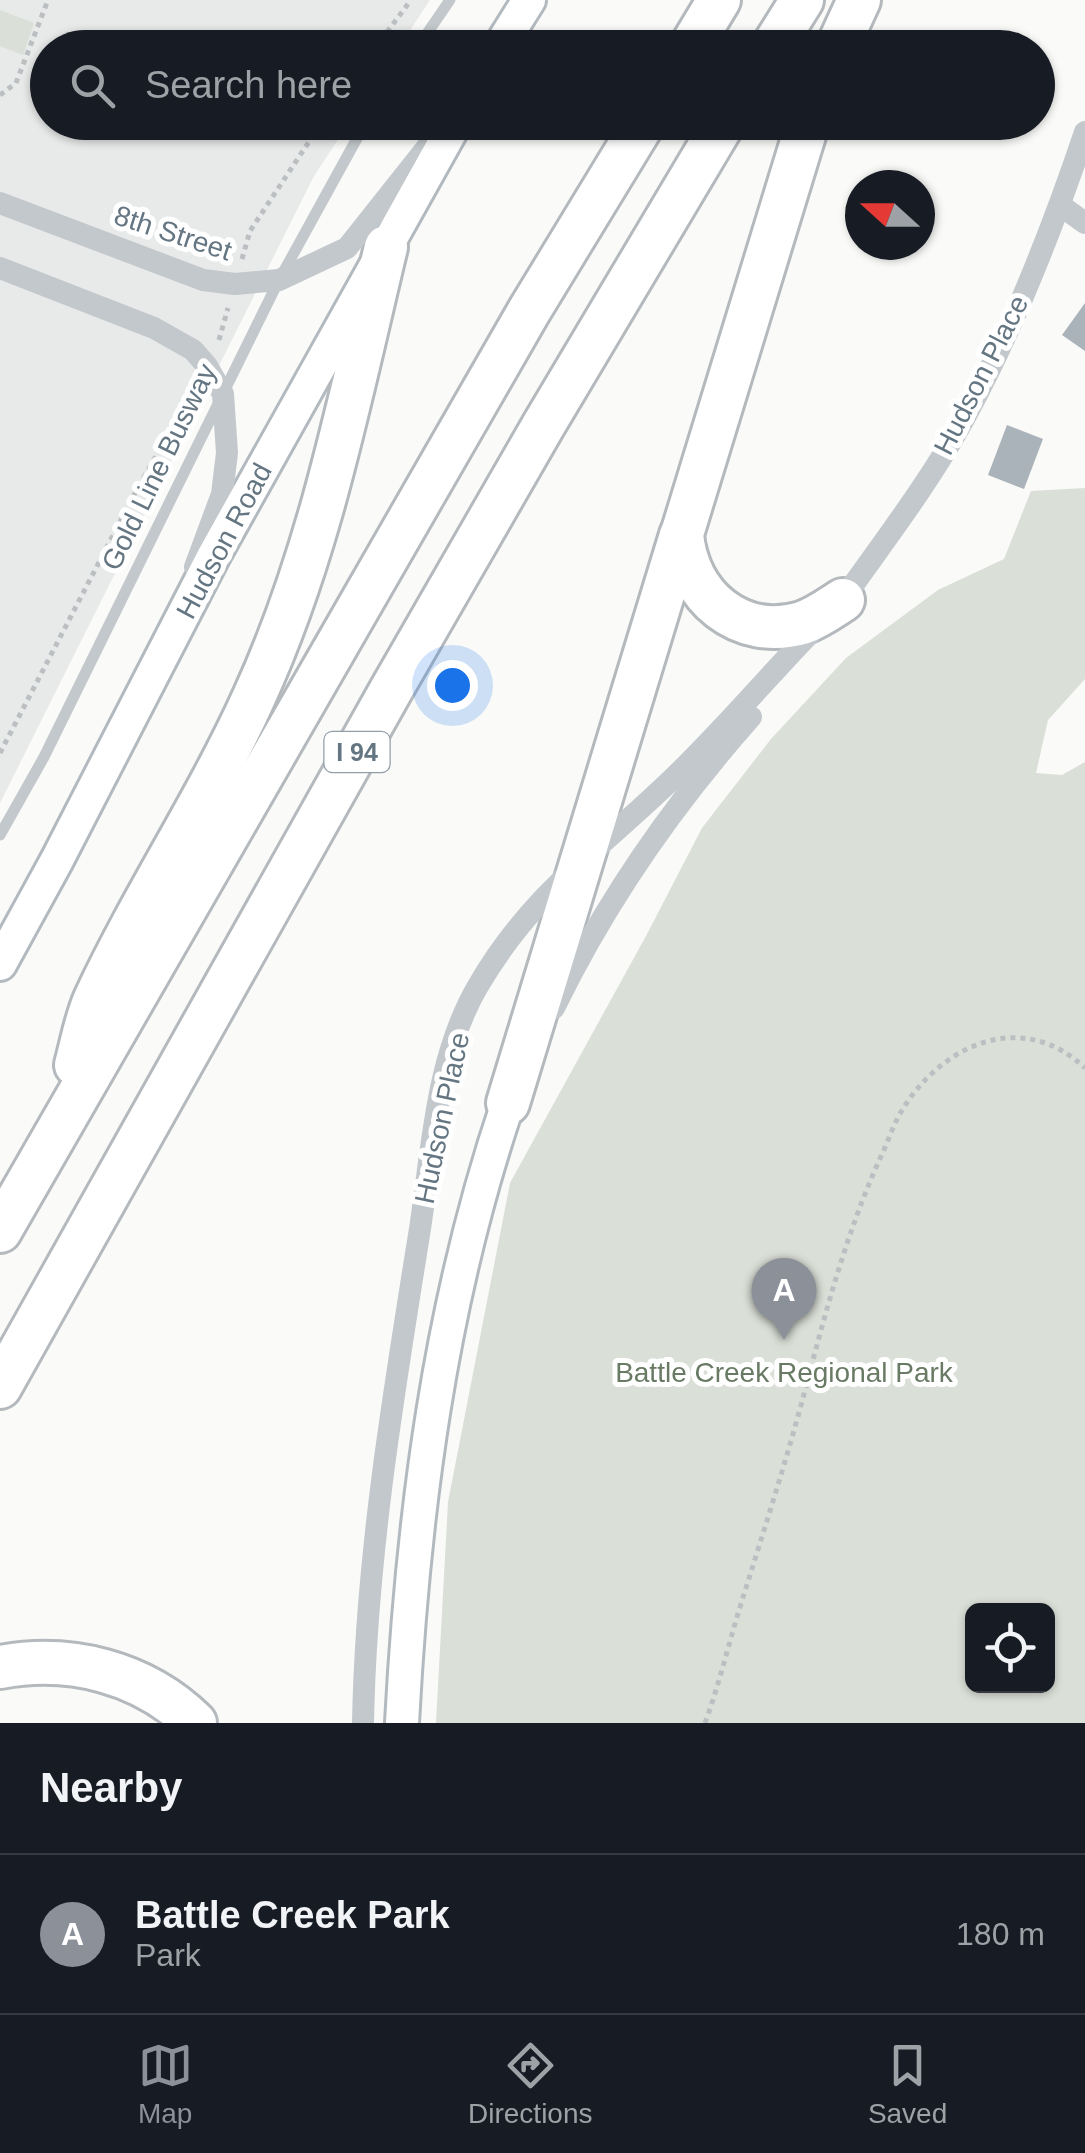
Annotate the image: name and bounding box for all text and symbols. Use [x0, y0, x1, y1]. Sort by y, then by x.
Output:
search box [30, 30, 1055, 140]
icon: search [65, 58, 120, 113]
text: Search here [145, 64, 352, 106]
north arrow [845, 170, 935, 260]
street label: 8th Street [110, 200, 236, 267]
street label: Hudson Place [928, 290, 1034, 460]
street label: Gold Line Busway [96, 359, 222, 575]
street label: Hudson Road [170, 458, 278, 624]
your location [427, 660, 478, 711]
road number: I 94 [324, 732, 390, 772]
street label: Hudson Place [409, 1030, 475, 1206]
pin: A [752, 1258, 816, 1340]
park label: Battle Creek Regional Park [615, 1357, 954, 1388]
map controls [965, 1603, 1055, 1693]
button: locate [965, 1603, 1055, 1693]
text: Nearby [40, 1764, 182, 1811]
text: Battle Creek Park [135, 1894, 450, 1936]
text: A [61, 1916, 84, 1952]
text: 180 m [956, 1916, 1045, 1952]
text: Park [135, 1937, 201, 1973]
tab: Map [138, 2038, 193, 2130]
tab: Directions [468, 2038, 593, 2130]
tab: Saved [868, 2038, 947, 2130]

